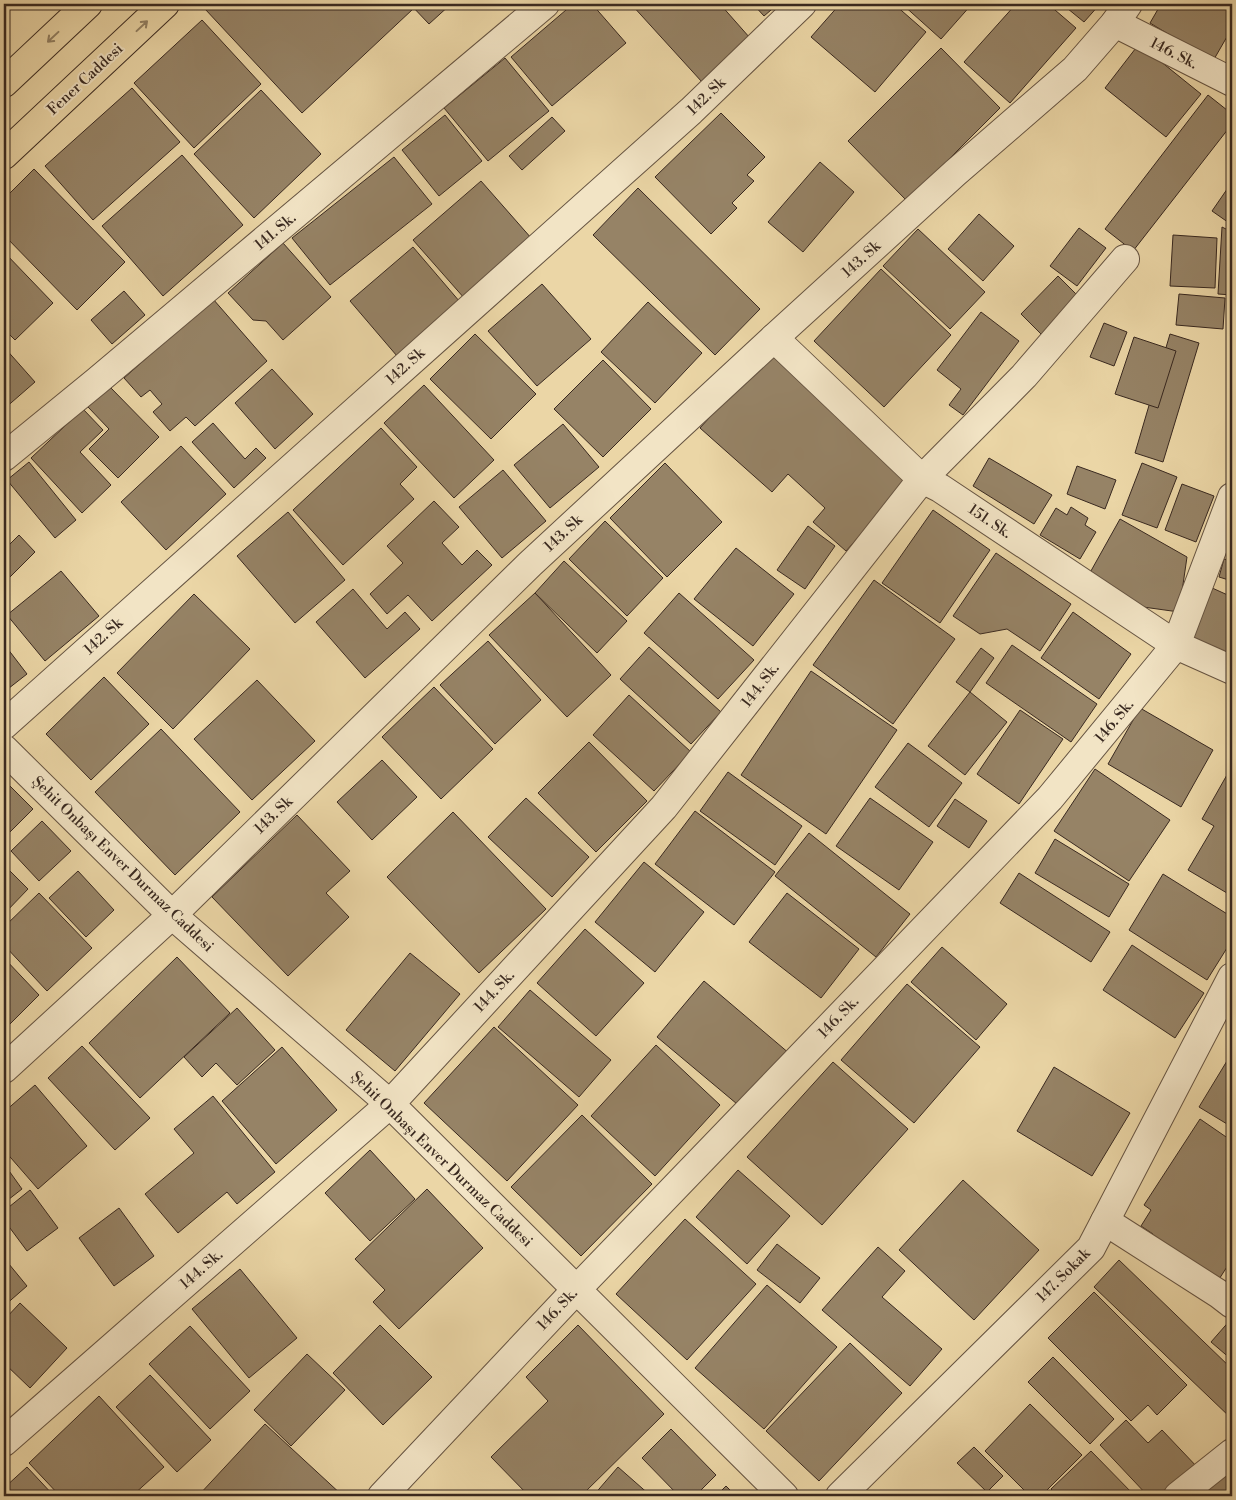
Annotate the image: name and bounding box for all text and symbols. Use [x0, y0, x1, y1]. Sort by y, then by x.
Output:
one-way arrow [135, 20, 148, 32]
one-way arrow [46, 31, 59, 43]
street label: 146. Sk. [1147, 33, 1201, 73]
street label: Fener Caddesi [44, 39, 127, 119]
street label: 142. Sk [683, 73, 730, 119]
street label: 141. Sk. [251, 209, 300, 254]
street label: 143. Sk [838, 236, 886, 282]
street label: 142. Sk [382, 343, 430, 389]
street label: 151. Sk. [964, 500, 1015, 543]
street label: 143. Sk [540, 510, 587, 556]
street label: 142. Sk [80, 613, 128, 659]
street label: 144. Sk. [737, 659, 784, 711]
street label: 146. Sk. [1091, 696, 1138, 747]
street label: Şehit Onbaşı Enver Durmaz Caddesi [28, 772, 218, 956]
street label: 143. Sk [250, 792, 297, 838]
street label: 144. Sk. [470, 966, 519, 1016]
street label: 146. Sk. [814, 992, 863, 1042]
street label: Şehit Onbaşı Enver Durmaz Caddesi [347, 1067, 537, 1251]
street label: 147. Sokak [1032, 1244, 1095, 1306]
street label: 144. Sk. [176, 1245, 227, 1293]
street label: 146. Sk. [533, 1284, 582, 1334]

